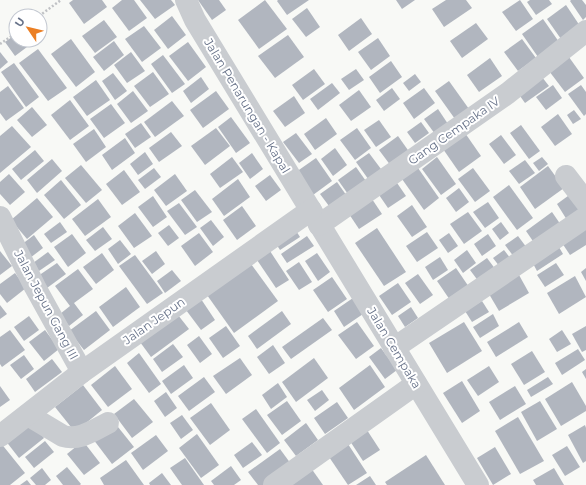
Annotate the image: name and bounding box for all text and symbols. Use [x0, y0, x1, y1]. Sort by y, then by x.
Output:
north arrow [8, 8, 48, 48]
text: U [12, 15, 28, 30]
street label: Jalan Penarungan - Kapal [201, 35, 294, 176]
street label: Gang Cempaka IV [405, 93, 503, 168]
street label: Jalan Jepun Gang III [11, 246, 82, 362]
street label: Jalan Jepun [119, 294, 188, 348]
street label: Jalan Cempaka [364, 304, 425, 391]

